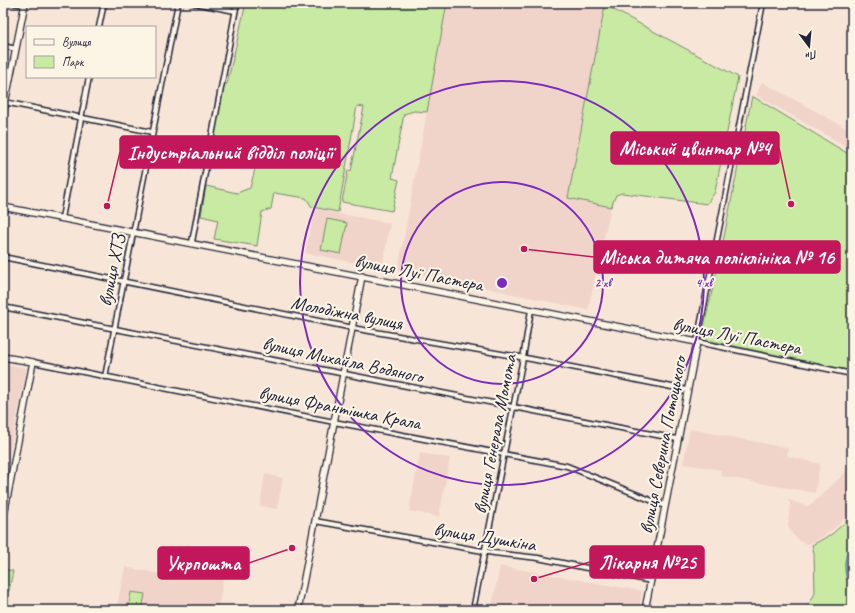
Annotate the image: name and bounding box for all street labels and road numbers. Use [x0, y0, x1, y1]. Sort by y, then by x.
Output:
street label: вулиця ХТЗ [93, 231, 131, 308]
street label: вулиця Луї Пастера [353, 249, 487, 298]
street label: Молодіжна вулиця [289, 290, 406, 336]
street label: вулиця Луї Пастера [671, 312, 805, 361]
street label: вулиця Михайла Водяного [260, 331, 428, 389]
street label: вулиця Генерала Момота [468, 351, 523, 516]
street label: вулиця Северина Потоцького [634, 352, 692, 536]
street label: вулиця Франтішка Крала [257, 381, 425, 436]
street label: вулиця Душкіна [432, 517, 539, 557]

